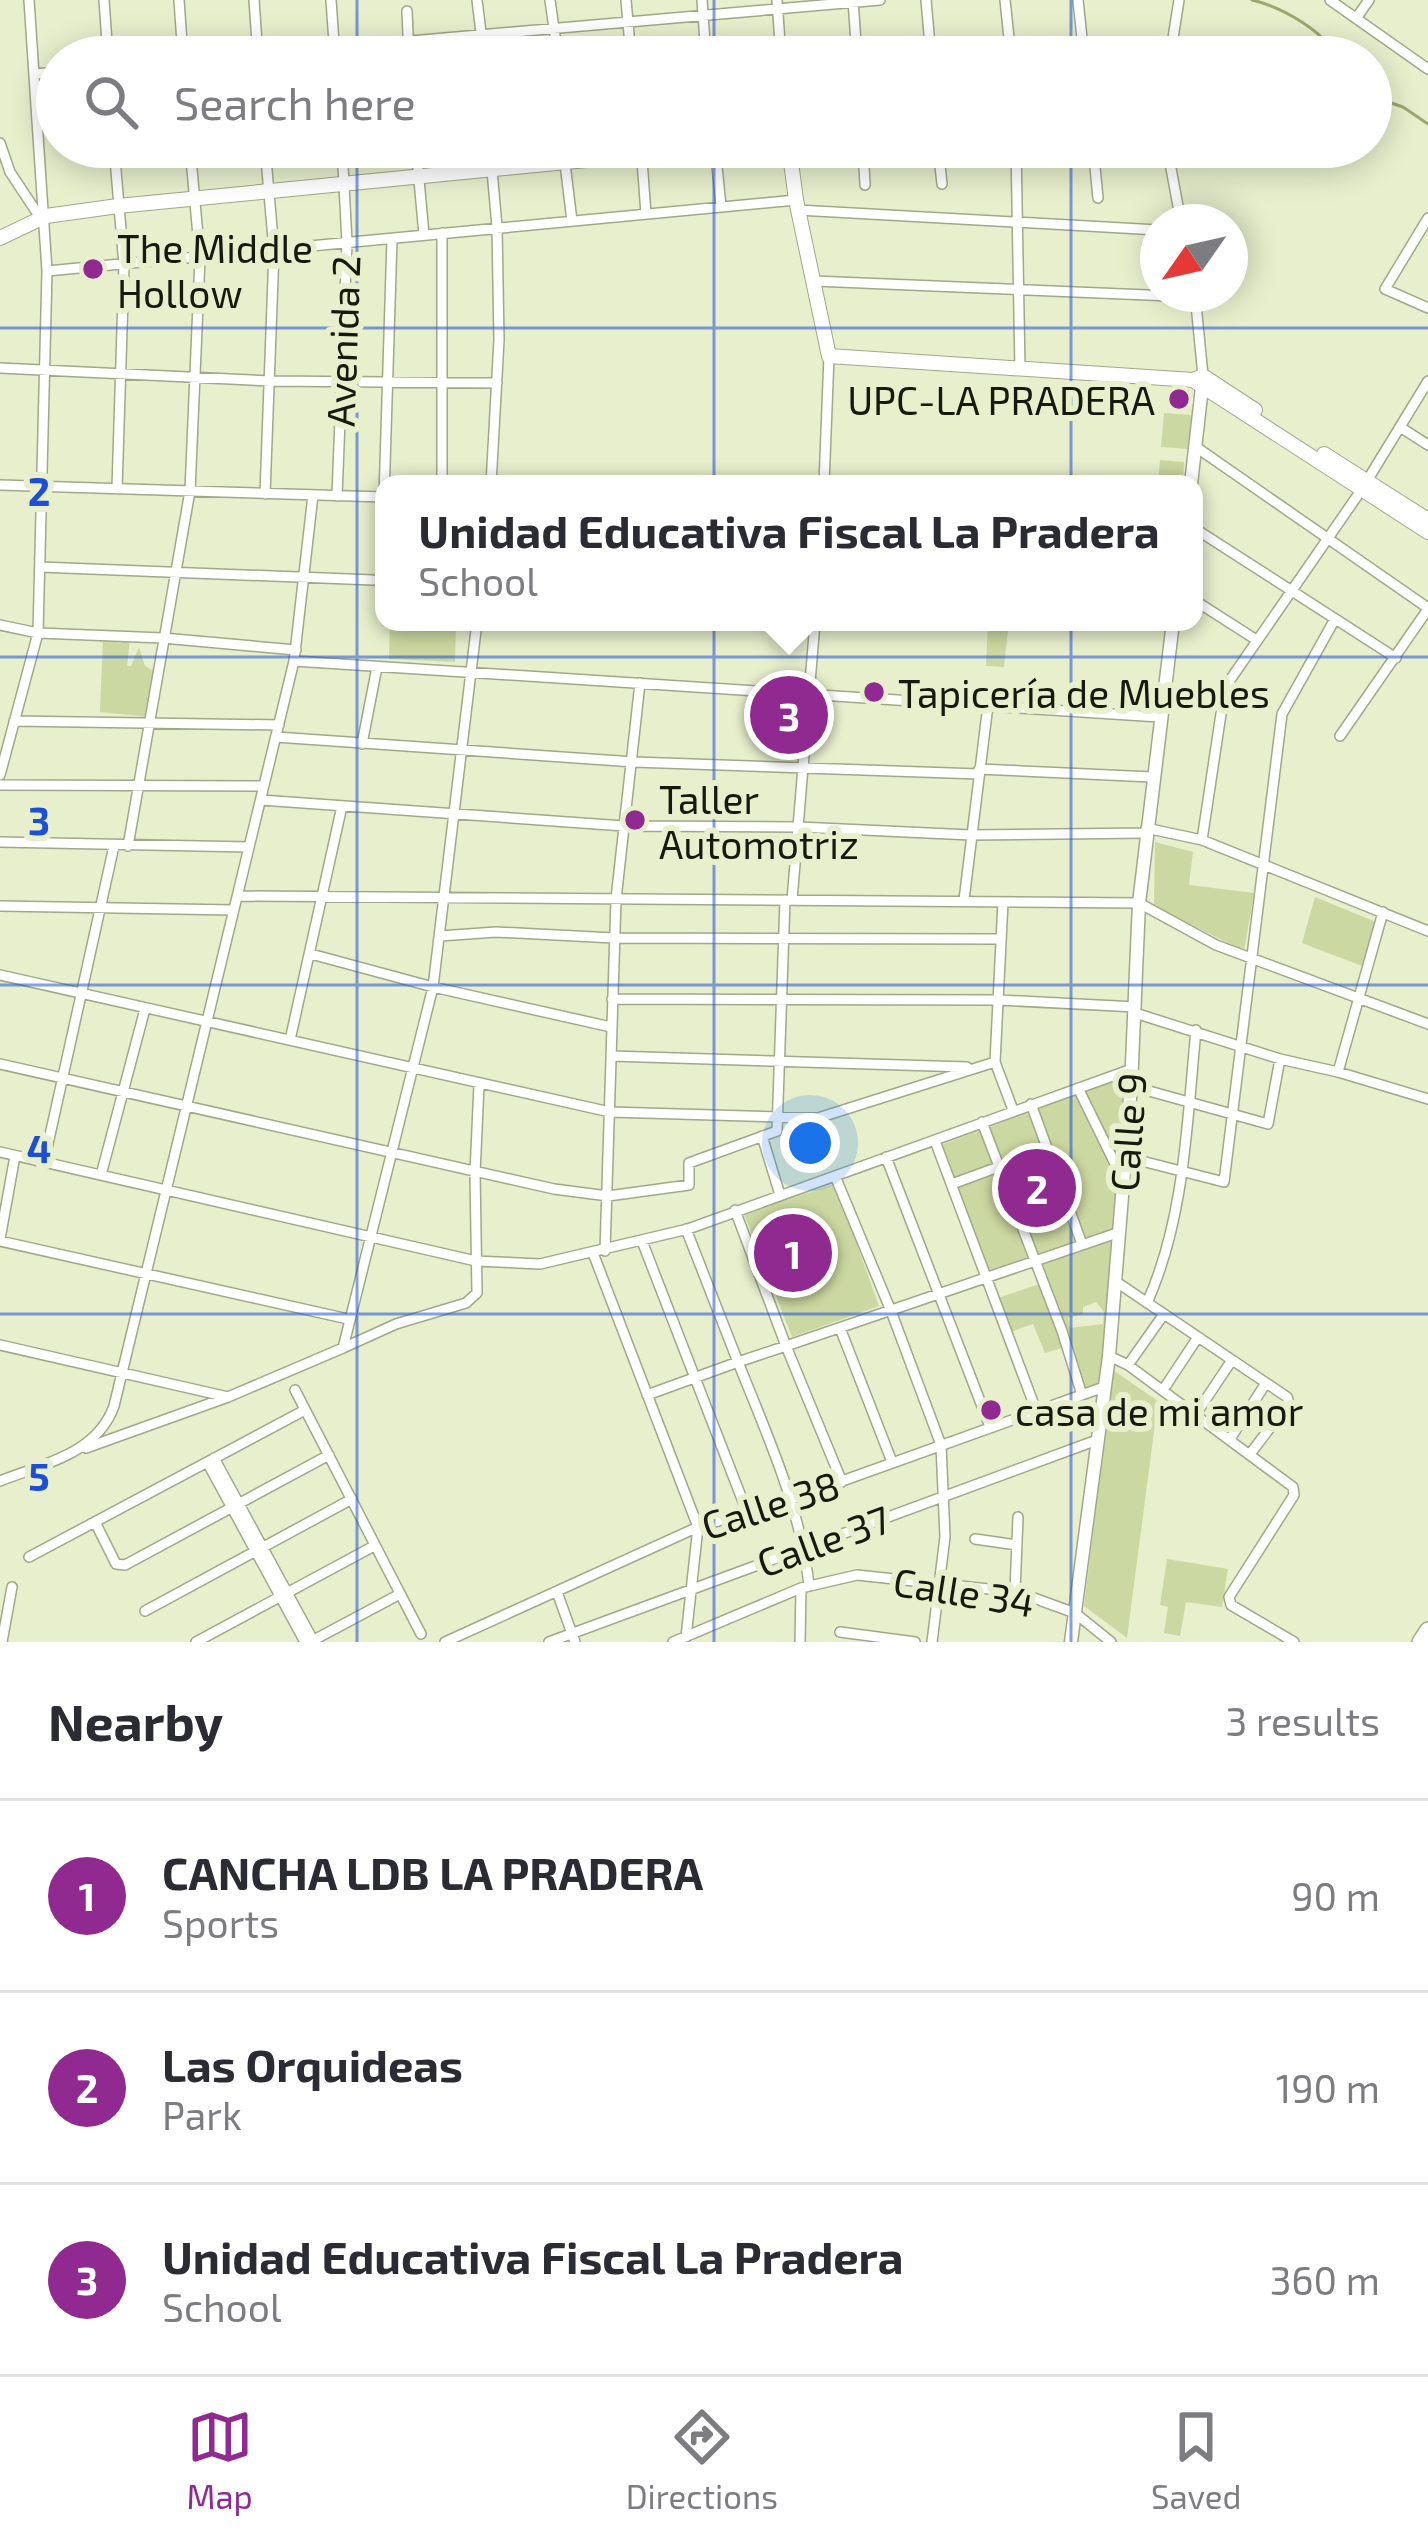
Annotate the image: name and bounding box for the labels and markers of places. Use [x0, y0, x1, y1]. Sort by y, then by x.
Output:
place label: The Middle Hollow [117, 224, 313, 316]
marker: The Middle Hollow [80, 256, 106, 282]
place label: UPC-LA PRADERA [847, 376, 1155, 423]
marker: UPC-LA PRADERA [1166, 386, 1192, 412]
place label: Tapicería de Muebles [898, 669, 1270, 716]
pin: 3 [750, 670, 828, 760]
marker: Tapicería de Muebles [861, 679, 887, 705]
place label: Taller Automotriz [659, 775, 859, 867]
marker: Taller Automotriz [622, 807, 648, 833]
pin: 2 [998, 1143, 1076, 1233]
pin: 1 [754, 1208, 832, 1298]
place label: casa de mi amor [1015, 1387, 1303, 1434]
marker: casa de mi amor [978, 1397, 1004, 1423]

